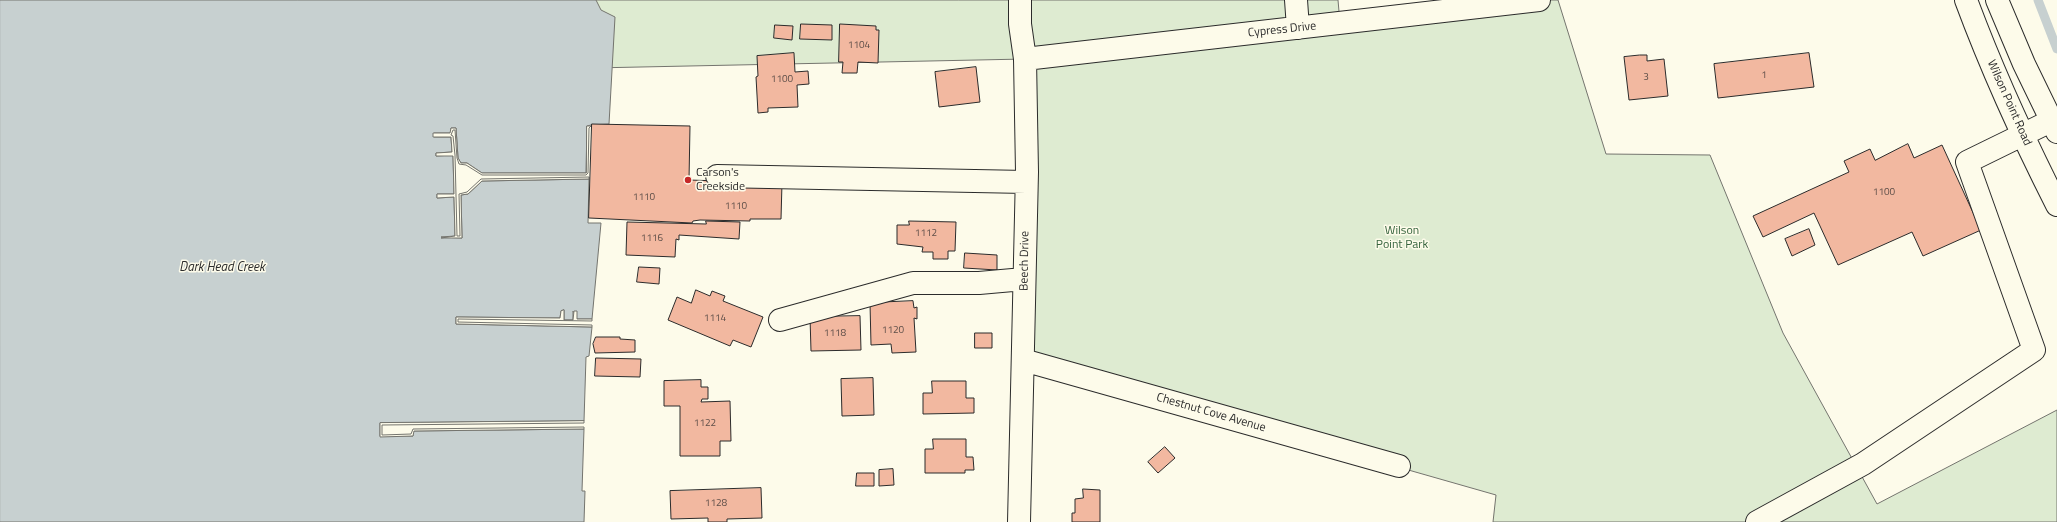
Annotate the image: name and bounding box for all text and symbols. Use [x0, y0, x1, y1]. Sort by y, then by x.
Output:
street label: Cypress Drive [1247, 19, 1317, 41]
house number: 1104 [848, 40, 870, 52]
street label: Wilson Point Road [1984, 58, 2034, 148]
house number: 1 [1761, 70, 1767, 82]
house number: 3 [1643, 72, 1649, 84]
house number: 1100 [771, 74, 793, 86]
place label: Carson's Creekside [696, 166, 745, 194]
marker: Carson's Creekside [683, 175, 693, 185]
house number: 1100 [1873, 187, 1895, 199]
house number: 1110 [633, 192, 655, 204]
house number: 1110 [725, 201, 747, 213]
park label: Wilson Point Park [1376, 224, 1428, 252]
house number: 1112 [915, 228, 937, 240]
street label: Beech Drive [1017, 231, 1033, 291]
house number: 1116 [641, 233, 663, 245]
water label: Dark Head Creek [179, 260, 265, 276]
house number: 1114 [704, 313, 726, 325]
house number: 1120 [882, 325, 904, 337]
house number: 1118 [824, 328, 846, 340]
street label: Chestnut Cove Avenue [1155, 391, 1267, 435]
house number: 1122 [694, 418, 716, 430]
house number: 1128 [705, 498, 727, 510]

